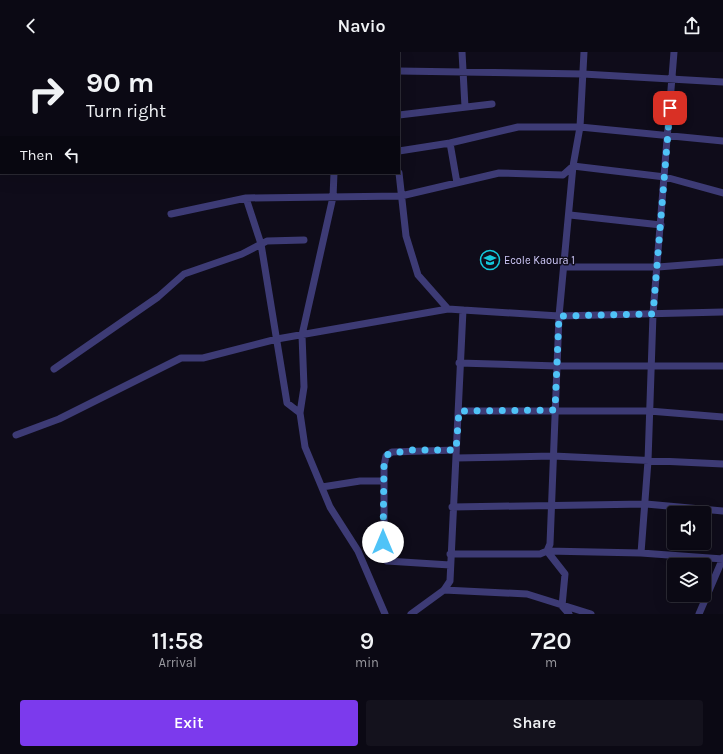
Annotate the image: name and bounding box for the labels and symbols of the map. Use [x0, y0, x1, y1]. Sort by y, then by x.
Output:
pin [653, 91, 687, 125]
school or university icon: Ecole Kaoura 1 [479, 249, 501, 271]
place label: Ecole Kaoura 1 [504, 254, 575, 267]
position arrow [362, 521, 404, 563]

